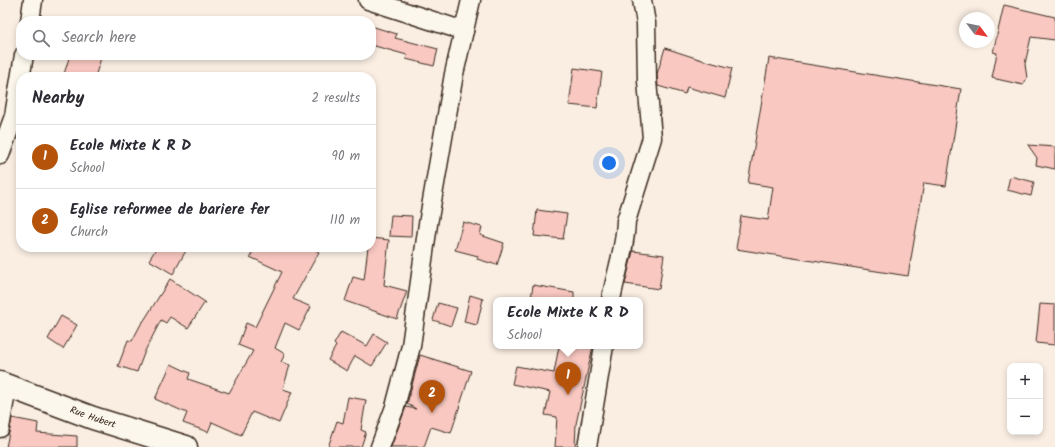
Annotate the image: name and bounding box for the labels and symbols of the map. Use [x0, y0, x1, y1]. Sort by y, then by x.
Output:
north arrow [959, 12, 995, 48]
your location [599, 153, 619, 173]
pin: 1 [555, 362, 581, 395]
pin: 2 [419, 380, 445, 413]
street label: Rue Hubert [68, 402, 118, 433]

